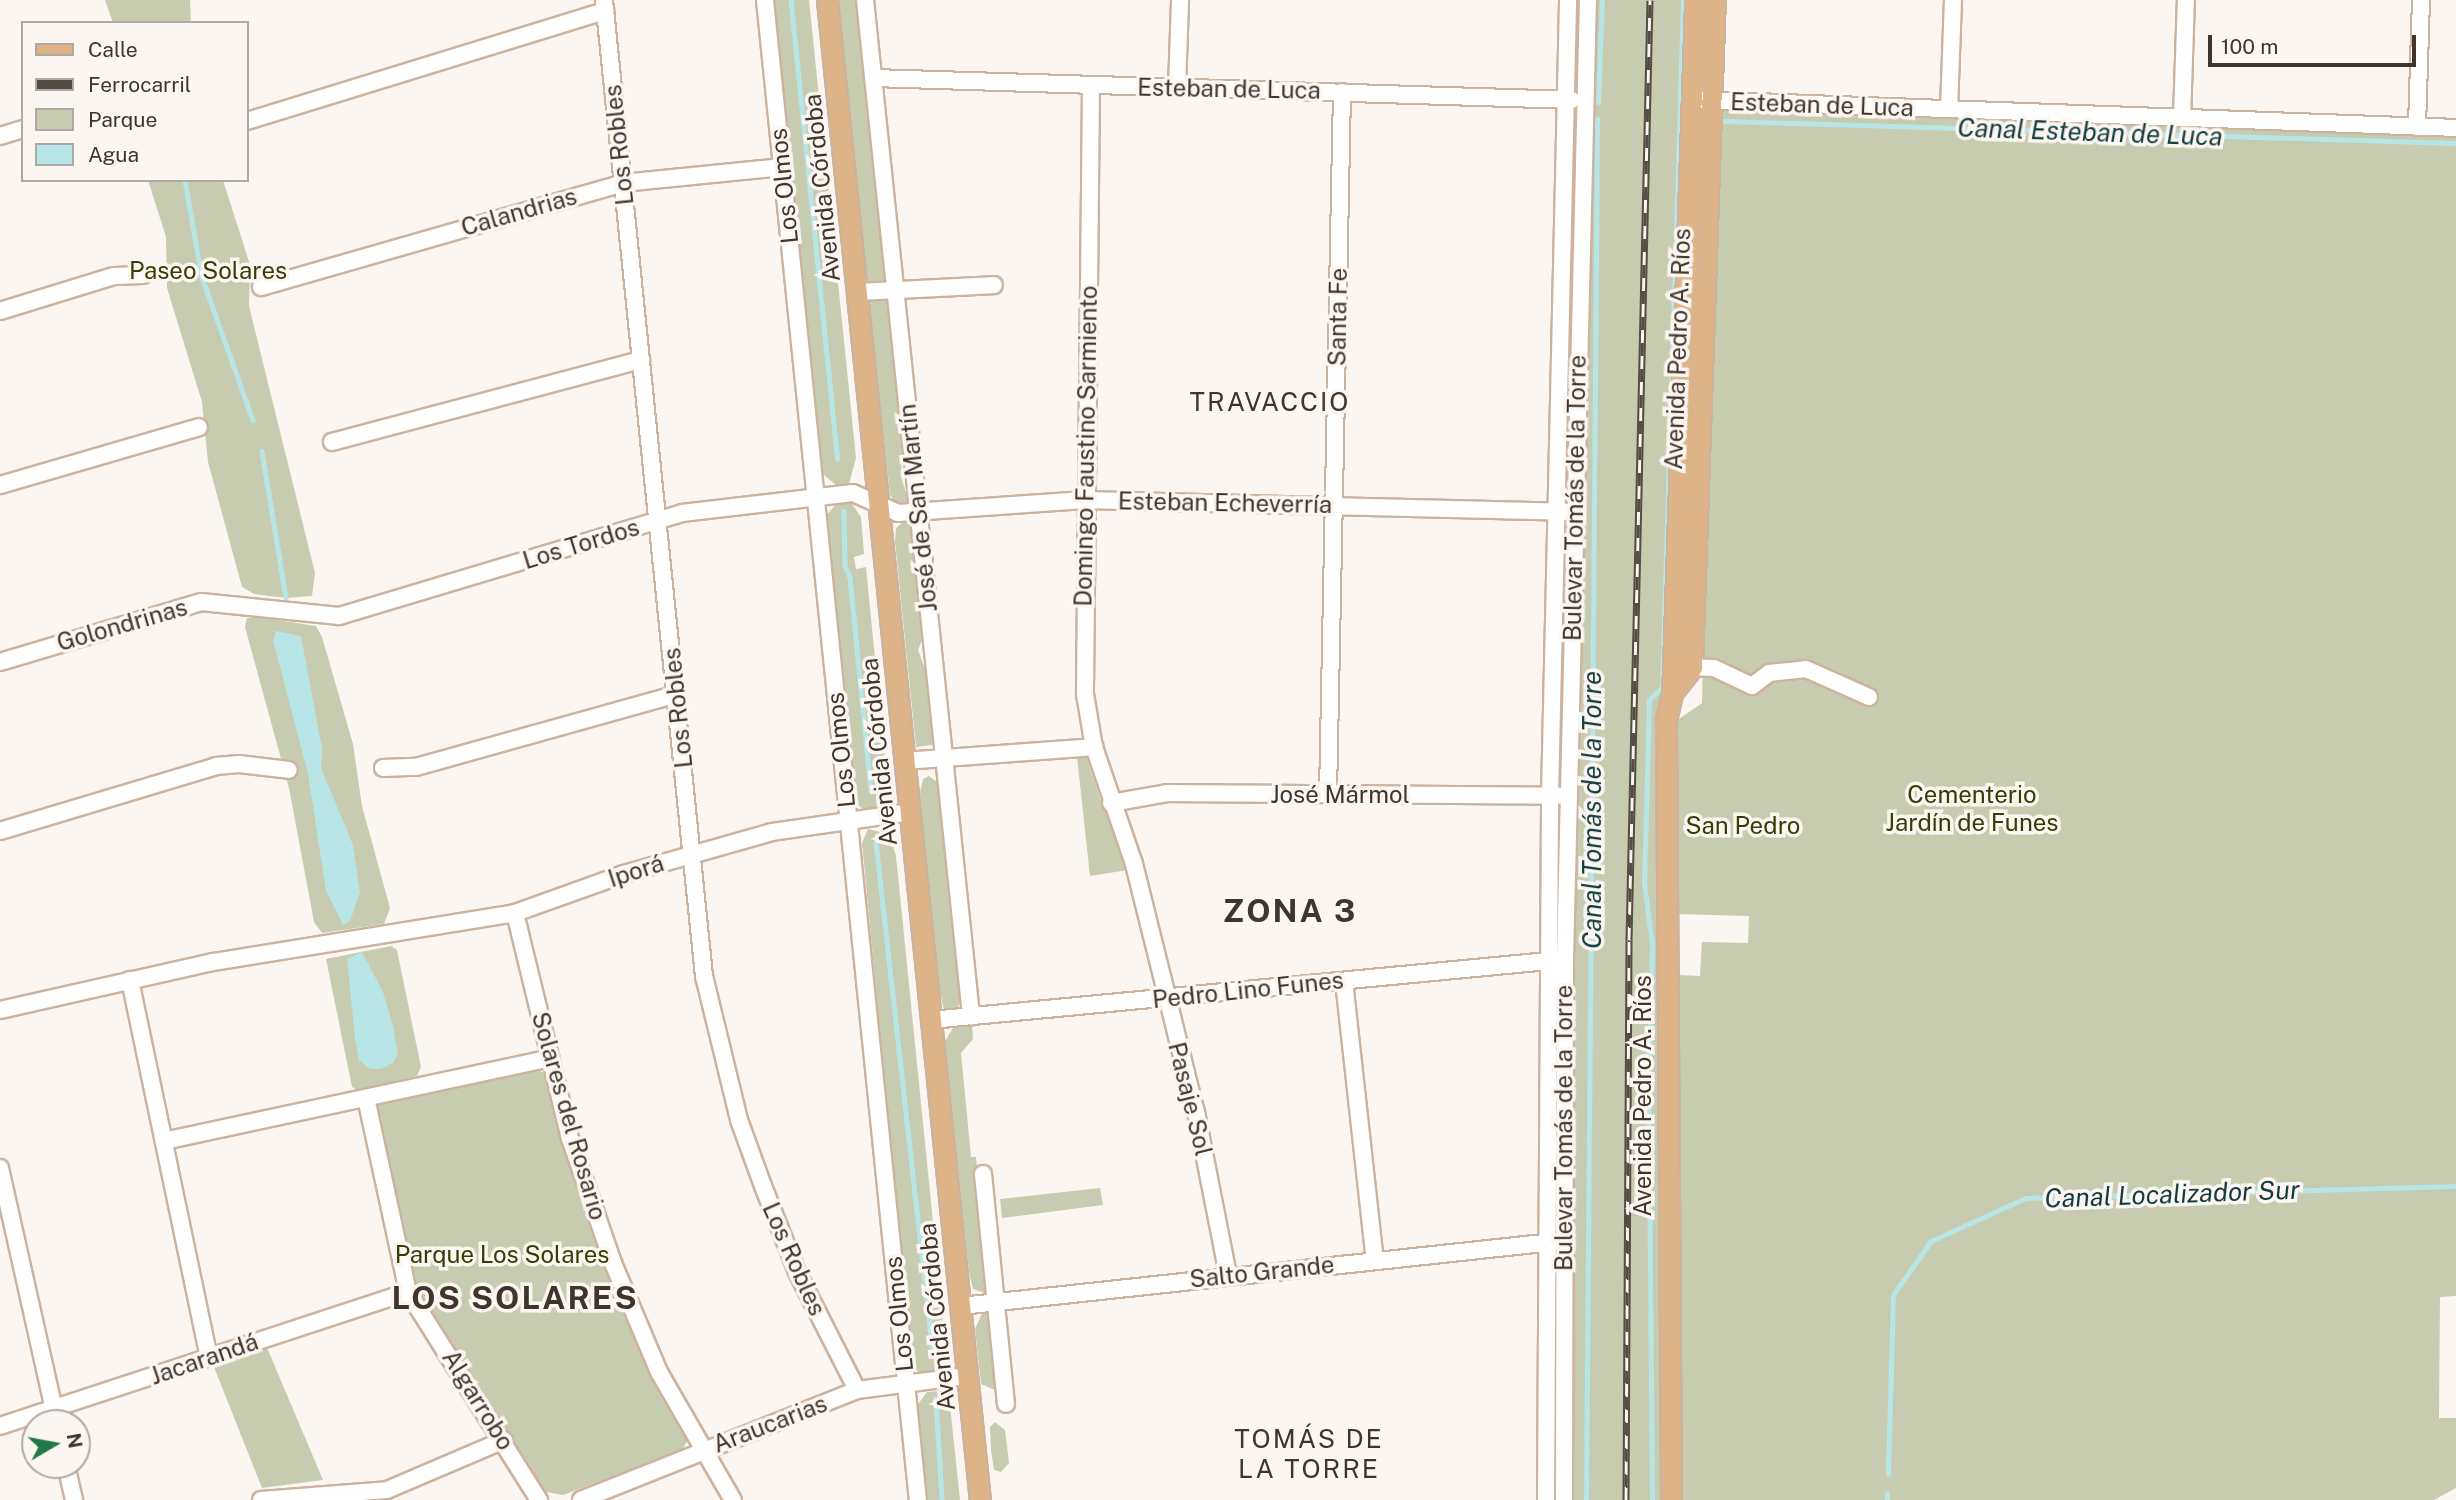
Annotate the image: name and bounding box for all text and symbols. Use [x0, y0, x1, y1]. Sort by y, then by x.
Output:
legend [21, 21, 248, 182]
scale bar [2211, 21, 2419, 65]
text: 100 m [2221, 34, 2278, 59]
text: Calle [88, 37, 138, 62]
text: Ferrocarril [88, 72, 191, 97]
street label: Esteban de Luca [1137, 73, 1321, 105]
street label: Los Robles [598, 83, 640, 207]
street label: Esteban de Luca [1730, 87, 1914, 123]
street label: Avenida Córdoba [798, 93, 846, 283]
text: Parque [88, 107, 157, 132]
water label: Canal Esteban de Luca [1957, 112, 2223, 152]
street label: Los Olmos [764, 127, 804, 245]
text: Agua [88, 142, 139, 167]
street label: Calandrias [458, 182, 580, 242]
street label: Avenida Pedro A. Ríos [1659, 228, 1697, 470]
park label: Paseo Solares [129, 257, 287, 285]
street label: Santa Fe [1323, 268, 1353, 366]
street label: Domingo Faustino Sarmiento [1069, 285, 1103, 607]
street label: Bulevar Tomás de la Torre [1558, 354, 1592, 642]
district label: TRAVACCIO [1191, 386, 1349, 418]
street label: José de San Martín [893, 402, 943, 614]
street label: Esteban Echeverría [1118, 487, 1332, 519]
street label: Los Tordos [519, 513, 643, 575]
street label: Golondrinas [53, 593, 191, 657]
street label: Los Robles [657, 646, 699, 770]
street label: Avenida Córdoba [855, 657, 903, 847]
water label: Canal Tomás de la Torre [1576, 671, 1608, 949]
street label: Los Olmos [821, 691, 861, 809]
street label: José Mármol [1270, 781, 1410, 809]
park label: Cementerio Jardín de Funes [1885, 781, 2059, 837]
park label: San Pedro [1686, 812, 1800, 840]
street label: Iporá [605, 849, 667, 893]
district label: ZONA 3 [1223, 892, 1357, 930]
street label: Pedro Lino Funes [1151, 966, 1345, 1014]
street label: Avenida Pedro A. Ríos [1629, 975, 1657, 1217]
street label: Bulevar Tomás de la Torre [1550, 985, 1578, 1271]
street label: Solares del Rosario [525, 1008, 613, 1224]
street label: Pasaje Sol [1162, 1039, 1218, 1159]
water label: Canal Localizador Sur [2044, 1174, 2300, 1214]
street label: Los Robles [756, 1198, 832, 1320]
street label: Avenida Córdoba [913, 1222, 961, 1412]
park label: Parque Los Solares [395, 1241, 609, 1269]
street label: Salto Grande [1188, 1250, 1336, 1294]
street label: Los Olmos [879, 1255, 919, 1373]
district label: LOS SOLARES [393, 1279, 637, 1317]
street label: Jacarandá [146, 1327, 262, 1391]
street label: Algarrobo [436, 1345, 520, 1455]
street label: Araucarias [709, 1389, 831, 1459]
north arrow [21, 1409, 91, 1479]
district label: TOMÁS DE LA TORRE [1235, 1423, 1383, 1484]
text: N [63, 1431, 87, 1450]

